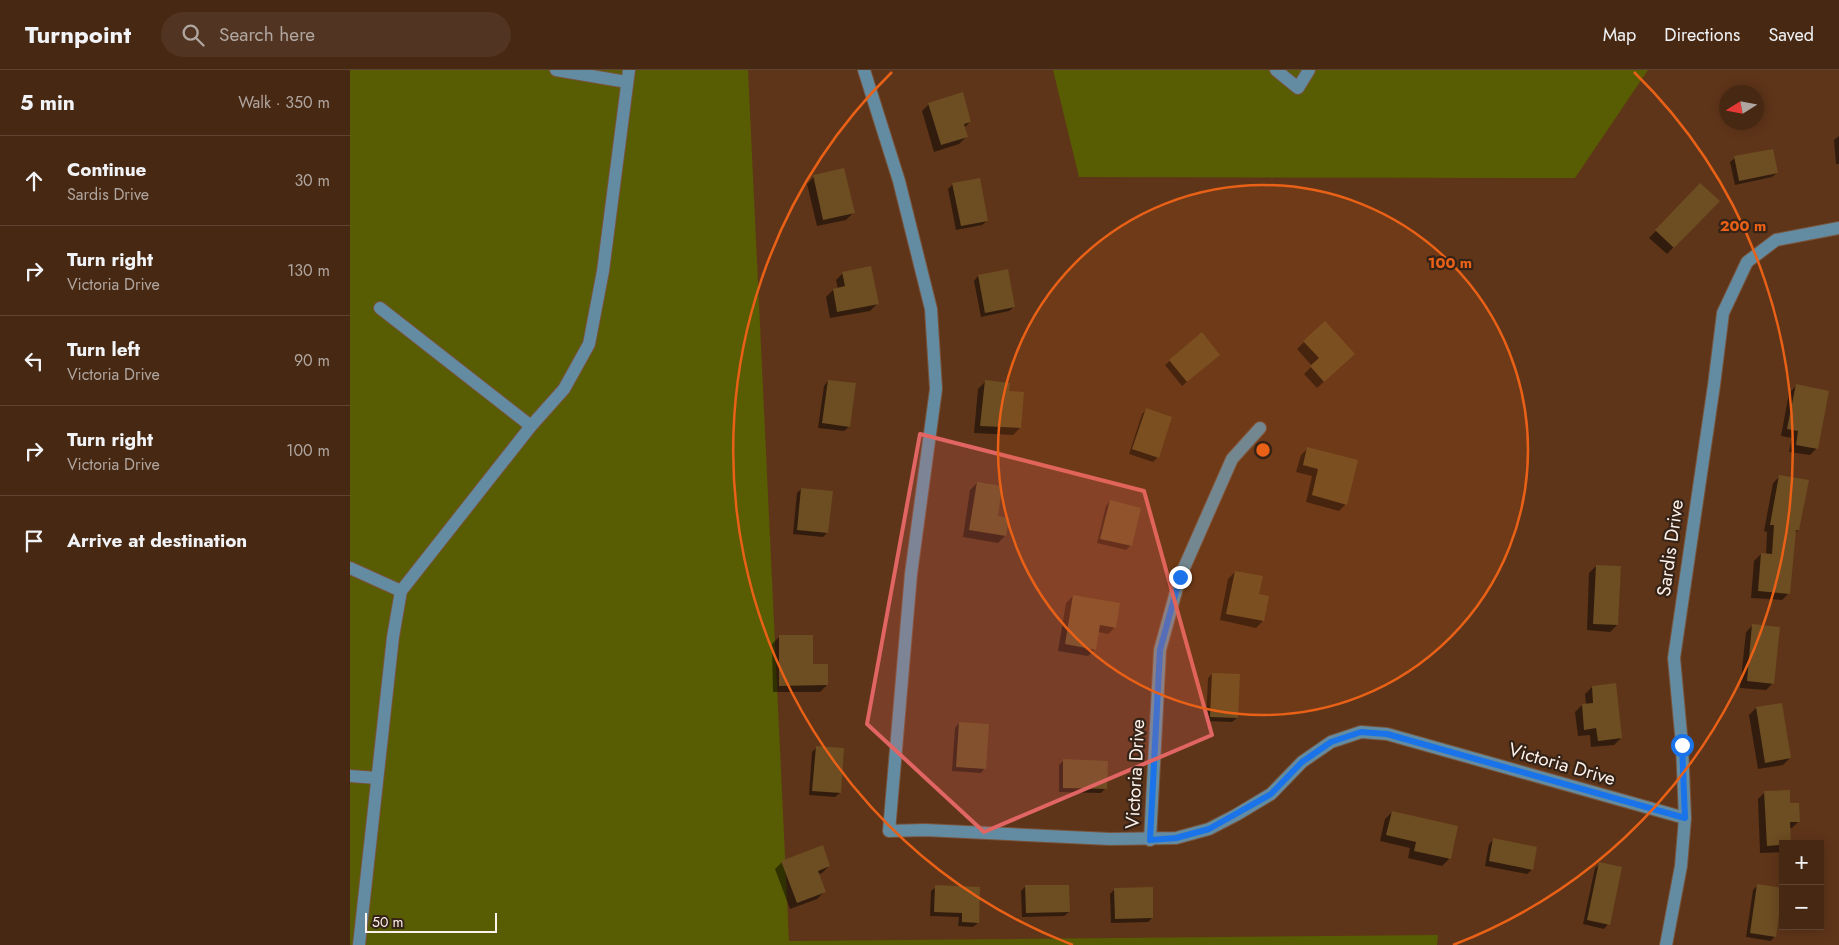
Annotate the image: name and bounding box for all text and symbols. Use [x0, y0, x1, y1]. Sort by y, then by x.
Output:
search box [161, 12, 511, 57]
text: Turnpoint [25, 17, 131, 52]
icon: search [179, 21, 207, 49]
text: Search here [219, 21, 315, 48]
text: Map [1603, 22, 1636, 48]
text: Directions [1664, 22, 1740, 48]
text: Saved [1768, 22, 1814, 48]
north arrow [1719, 85, 1764, 130]
text: 5 min [20, 88, 75, 118]
text: Walk · 350 m [238, 91, 330, 114]
text: Continue [67, 156, 146, 183]
icon: ahead [20, 167, 48, 195]
text: 30 m [294, 169, 330, 192]
text: Sardis Drive [67, 183, 149, 206]
text: 200 m [1720, 215, 1766, 237]
text: Turn right [67, 246, 153, 273]
text: 100 m [1428, 252, 1472, 274]
icon: right [20, 257, 48, 285]
text: 130 m [287, 259, 330, 282]
text: Victoria Drive [67, 273, 160, 296]
text: Turn left [67, 336, 140, 363]
icon: left [20, 347, 48, 375]
text: 90 m [294, 349, 330, 372]
text: Victoria Drive [67, 363, 160, 386]
text: Turn right [67, 426, 153, 453]
icon: right [20, 437, 48, 465]
text: 100 m [286, 439, 330, 462]
centre of rings [1254, 441, 1272, 459]
text: Victoria Drive [67, 453, 160, 476]
street label: Sardis Drive [1650, 498, 1690, 598]
icon: arrive [20, 527, 48, 555]
text: Arrive at destination [67, 527, 247, 554]
route end [1169, 566, 1192, 589]
street label: Victoria Drive [1119, 718, 1151, 830]
route start [1671, 734, 1694, 757]
street label: Victoria Drive [1505, 736, 1619, 792]
map controls [1779, 840, 1824, 930]
button: + [1779, 840, 1824, 885]
button: − [1779, 885, 1824, 930]
scale bar [365, 910, 498, 933]
text: 50 m [372, 912, 403, 932]

